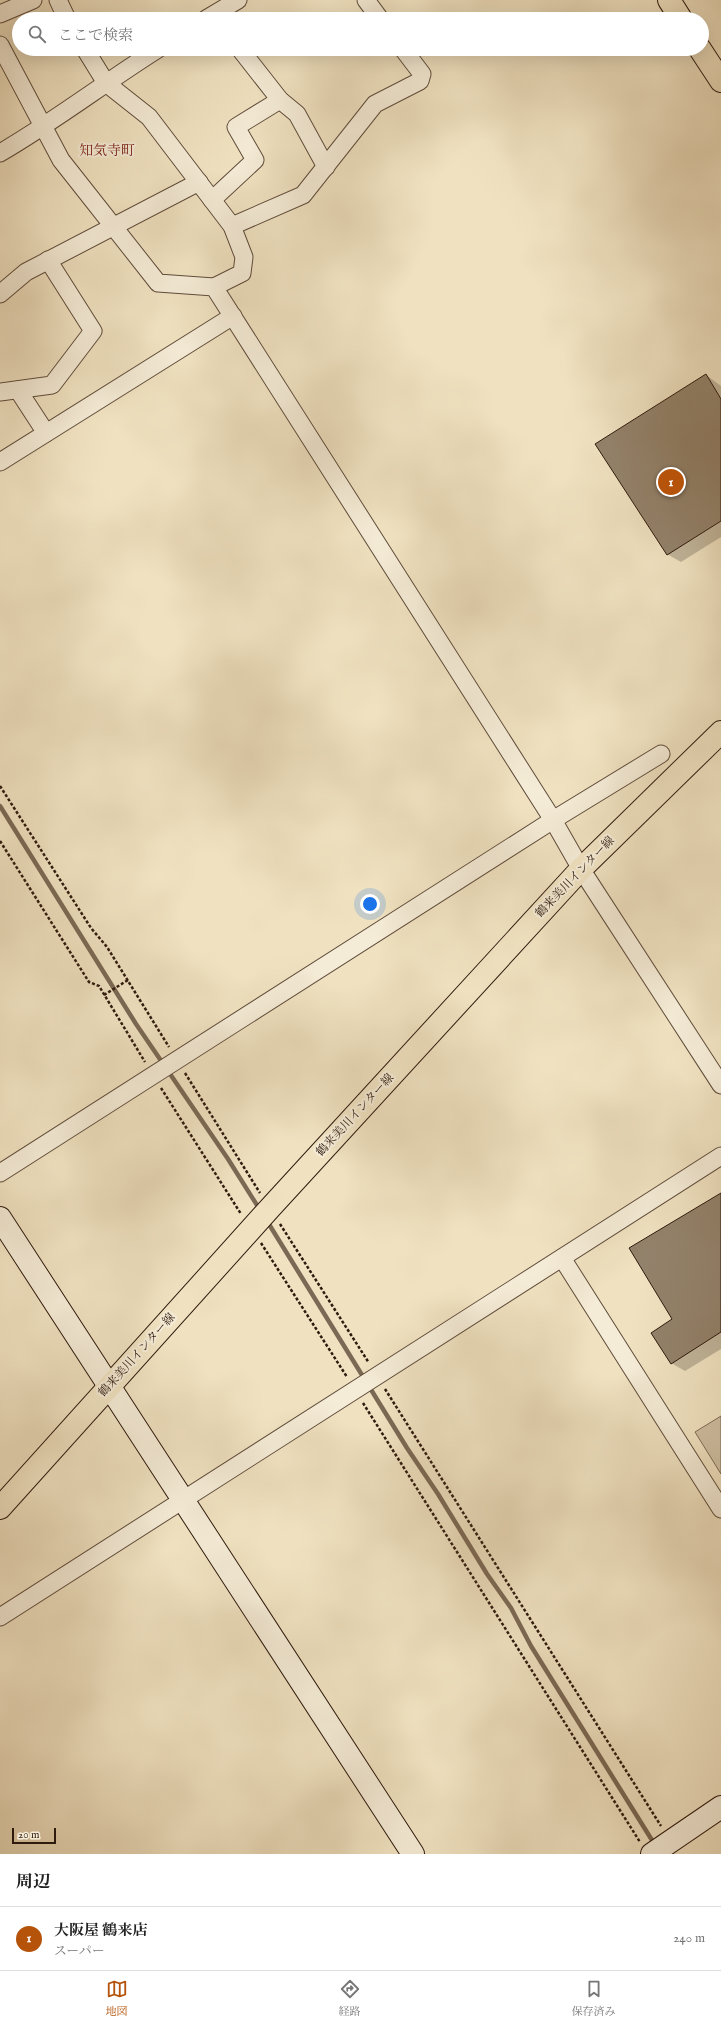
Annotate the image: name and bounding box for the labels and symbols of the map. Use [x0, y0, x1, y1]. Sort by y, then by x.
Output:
district label: 知気寺町 [79, 142, 135, 160]
pin: 1 [658, 467, 684, 497]
street label: 鶴来美川インター線 [532, 833, 618, 921]
your location [360, 894, 380, 914]
street label: 鶴来美川インター線 [313, 1071, 397, 1159]
street label: 鶴来美川インター線 [95, 1310, 179, 1400]
scale bar [12, 1826, 56, 1845]

